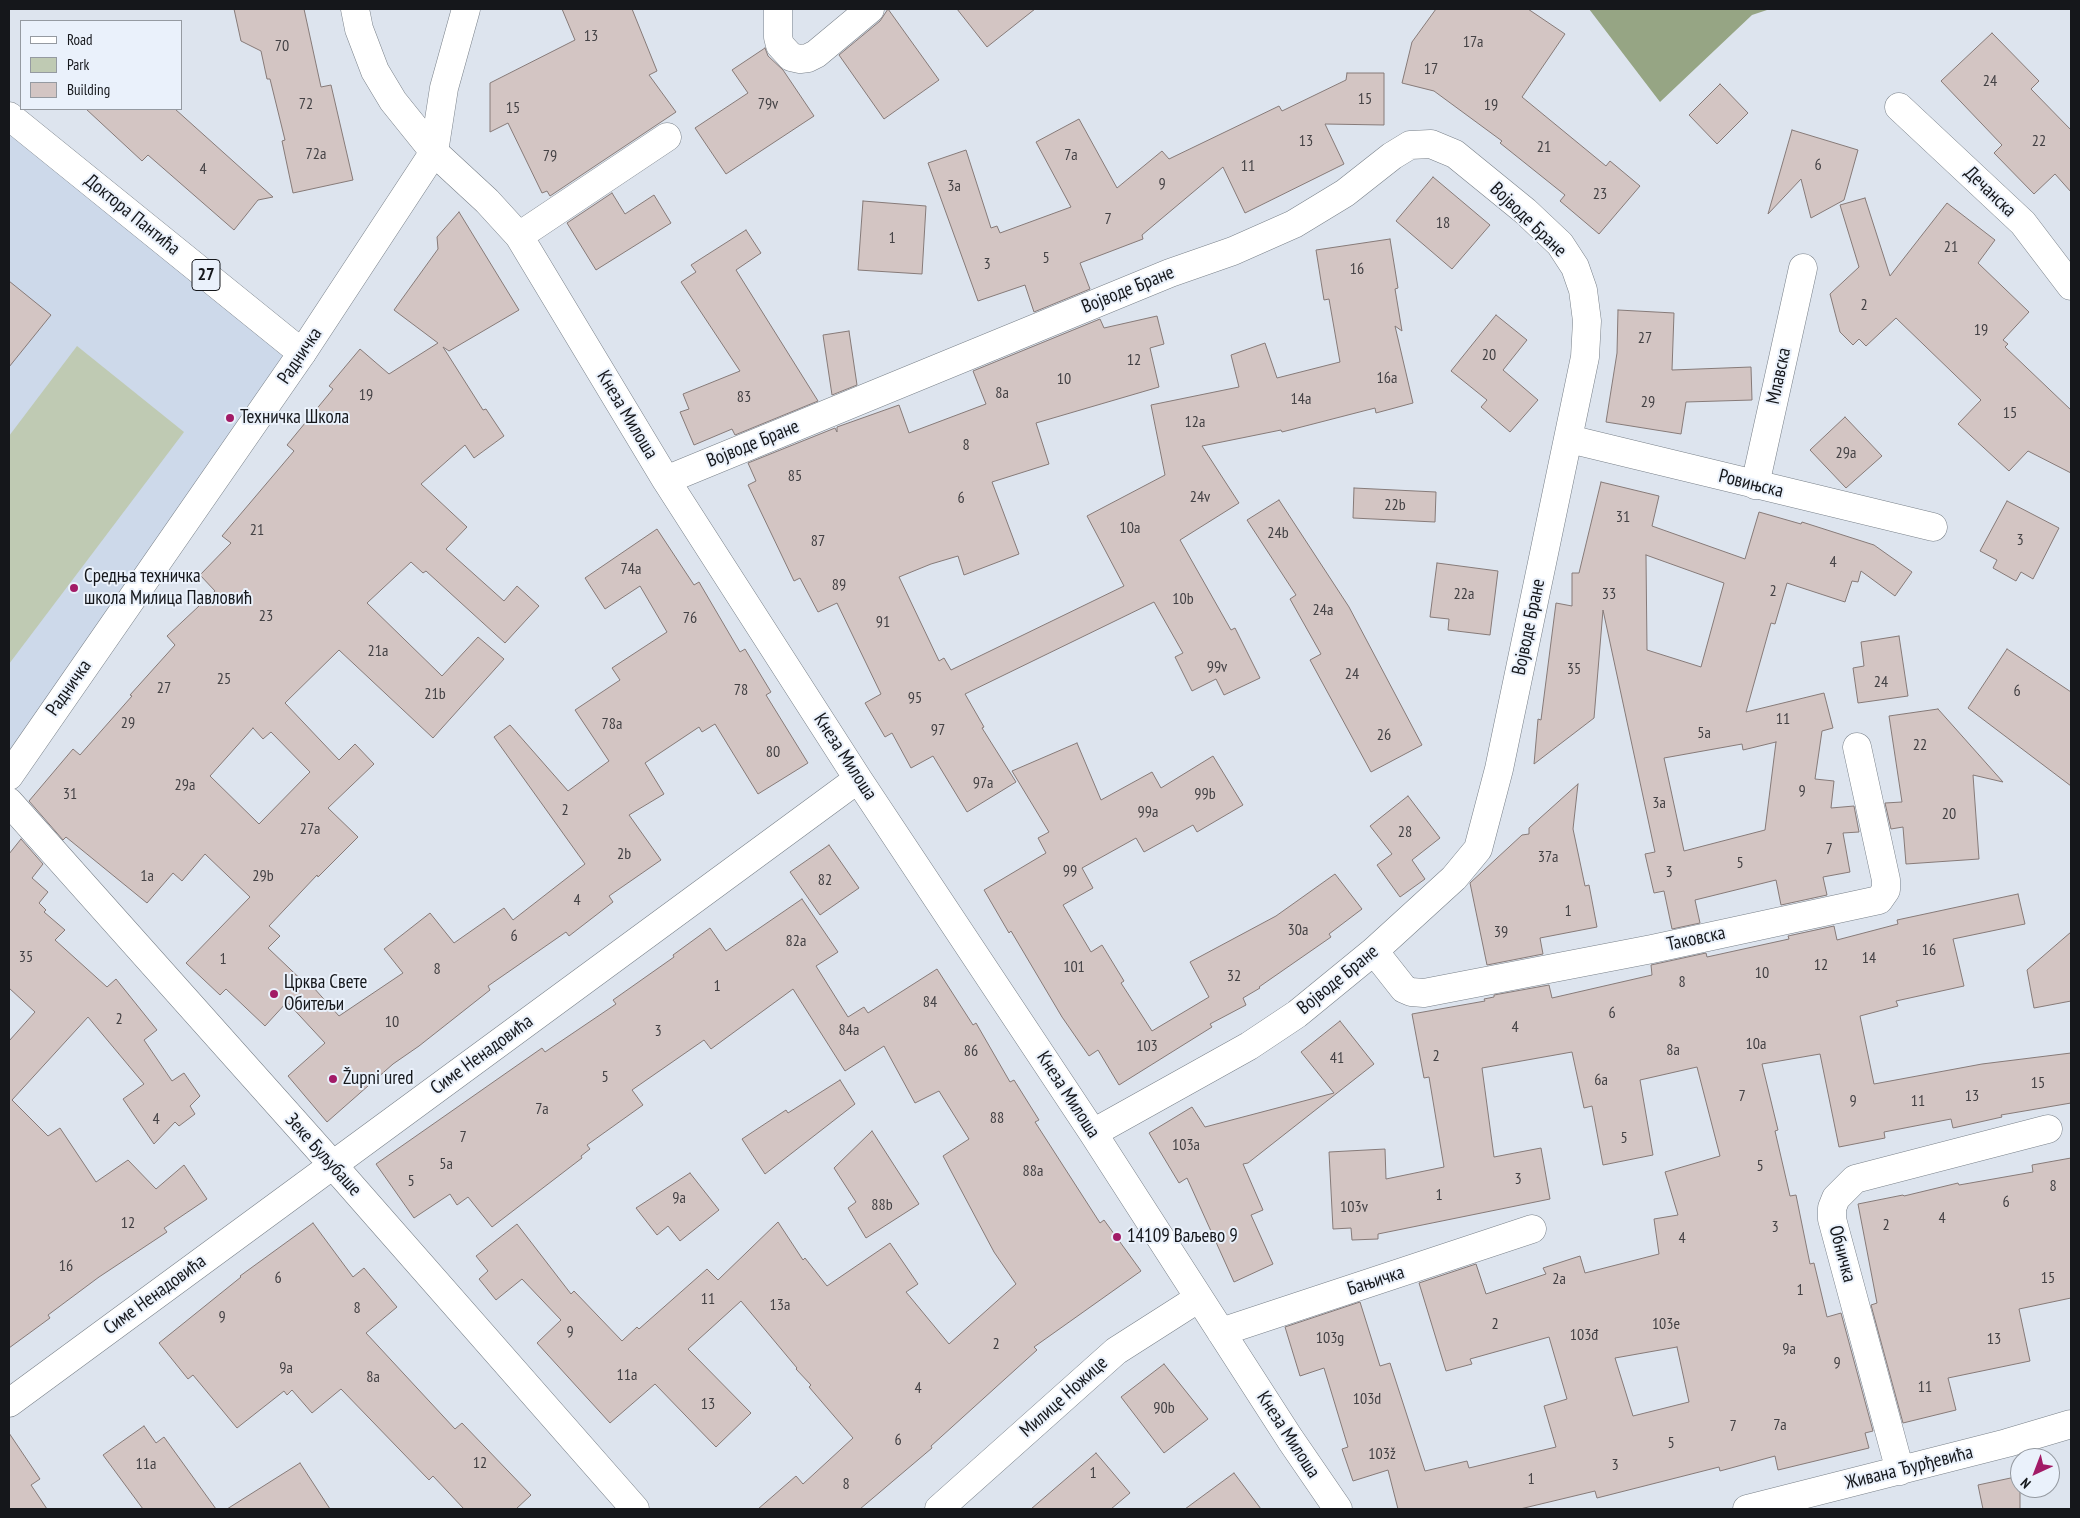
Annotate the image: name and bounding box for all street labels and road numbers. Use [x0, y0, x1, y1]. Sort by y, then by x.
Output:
street label: Дечанска [1959, 162, 2021, 222]
street label: Доктора Пантића [80, 170, 184, 260]
street label: Војводе Бране [1485, 178, 1571, 262]
road number: 27 [192, 260, 220, 290]
street label: Војводе Бране [1078, 261, 1178, 319]
street label: Радничка [273, 323, 327, 389]
street label: Млавска [1762, 346, 1796, 406]
street label: Кнеза Милоша [592, 367, 662, 463]
street label: Војводе Бране [703, 415, 803, 473]
street label: Ровињска [1716, 465, 1786, 503]
street label: Војводе Бране [1508, 577, 1550, 677]
street label: Радничка [42, 656, 96, 720]
street label: Кнеза Милоша [808, 709, 882, 805]
street label: Таковска [1665, 922, 1727, 956]
street label: Војводе Бране [1293, 940, 1383, 1020]
street label: Симе Ненадовића [426, 1010, 538, 1100]
street label: Кнеза Милоша [1031, 1047, 1105, 1143]
street label: Зеке Буљубаше [280, 1109, 366, 1201]
street label: Обничка [1824, 1223, 1860, 1285]
street label: Симе Ненадовића [99, 1250, 211, 1340]
street label: Бањичка [1345, 1261, 1407, 1301]
street label: Милице Ножице [1016, 1352, 1112, 1442]
street label: Кнеза Милоша [1251, 1387, 1325, 1483]
street label: Живана Ђурђевића [1843, 1441, 1975, 1495]

